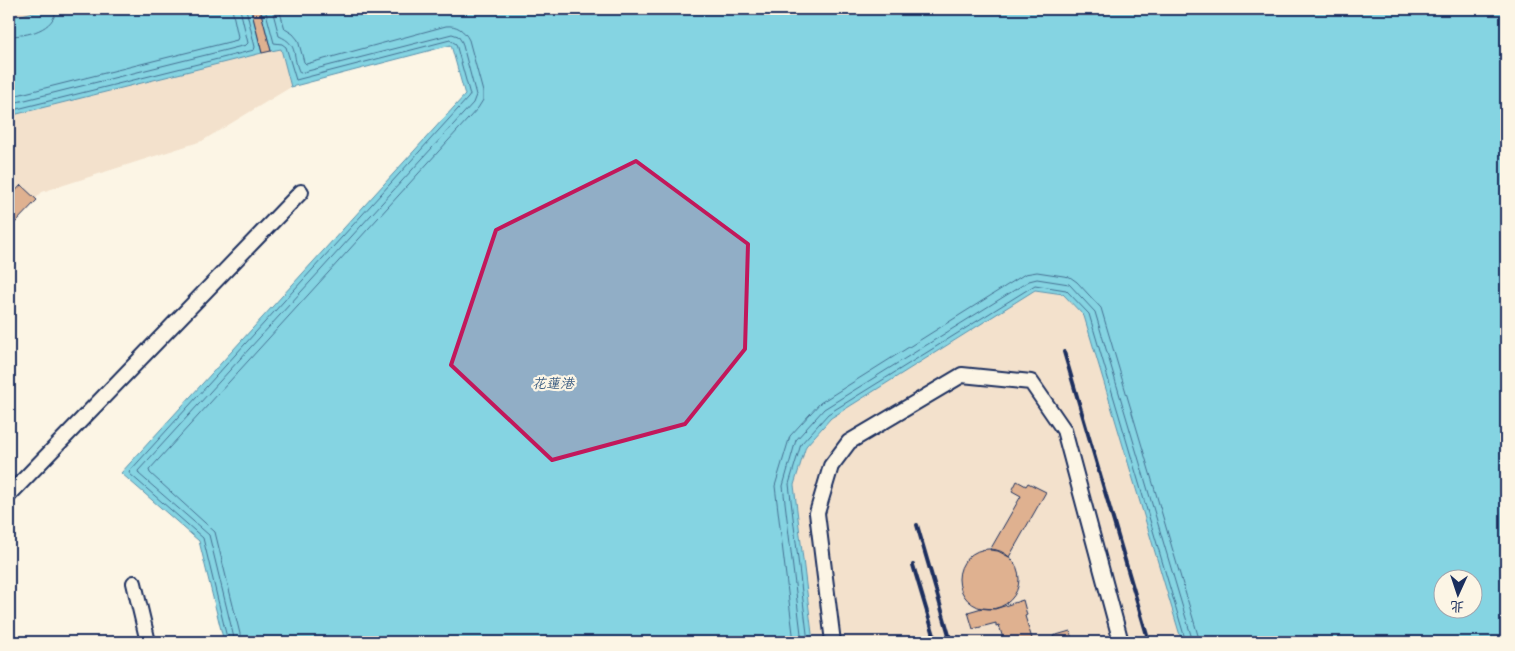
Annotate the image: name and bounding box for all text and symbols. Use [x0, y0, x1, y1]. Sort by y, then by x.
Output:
water label: 花蓮港 [532, 374, 576, 392]
north arrow [1432, 568, 1482, 618]
text: 北 [1450, 598, 1465, 616]

